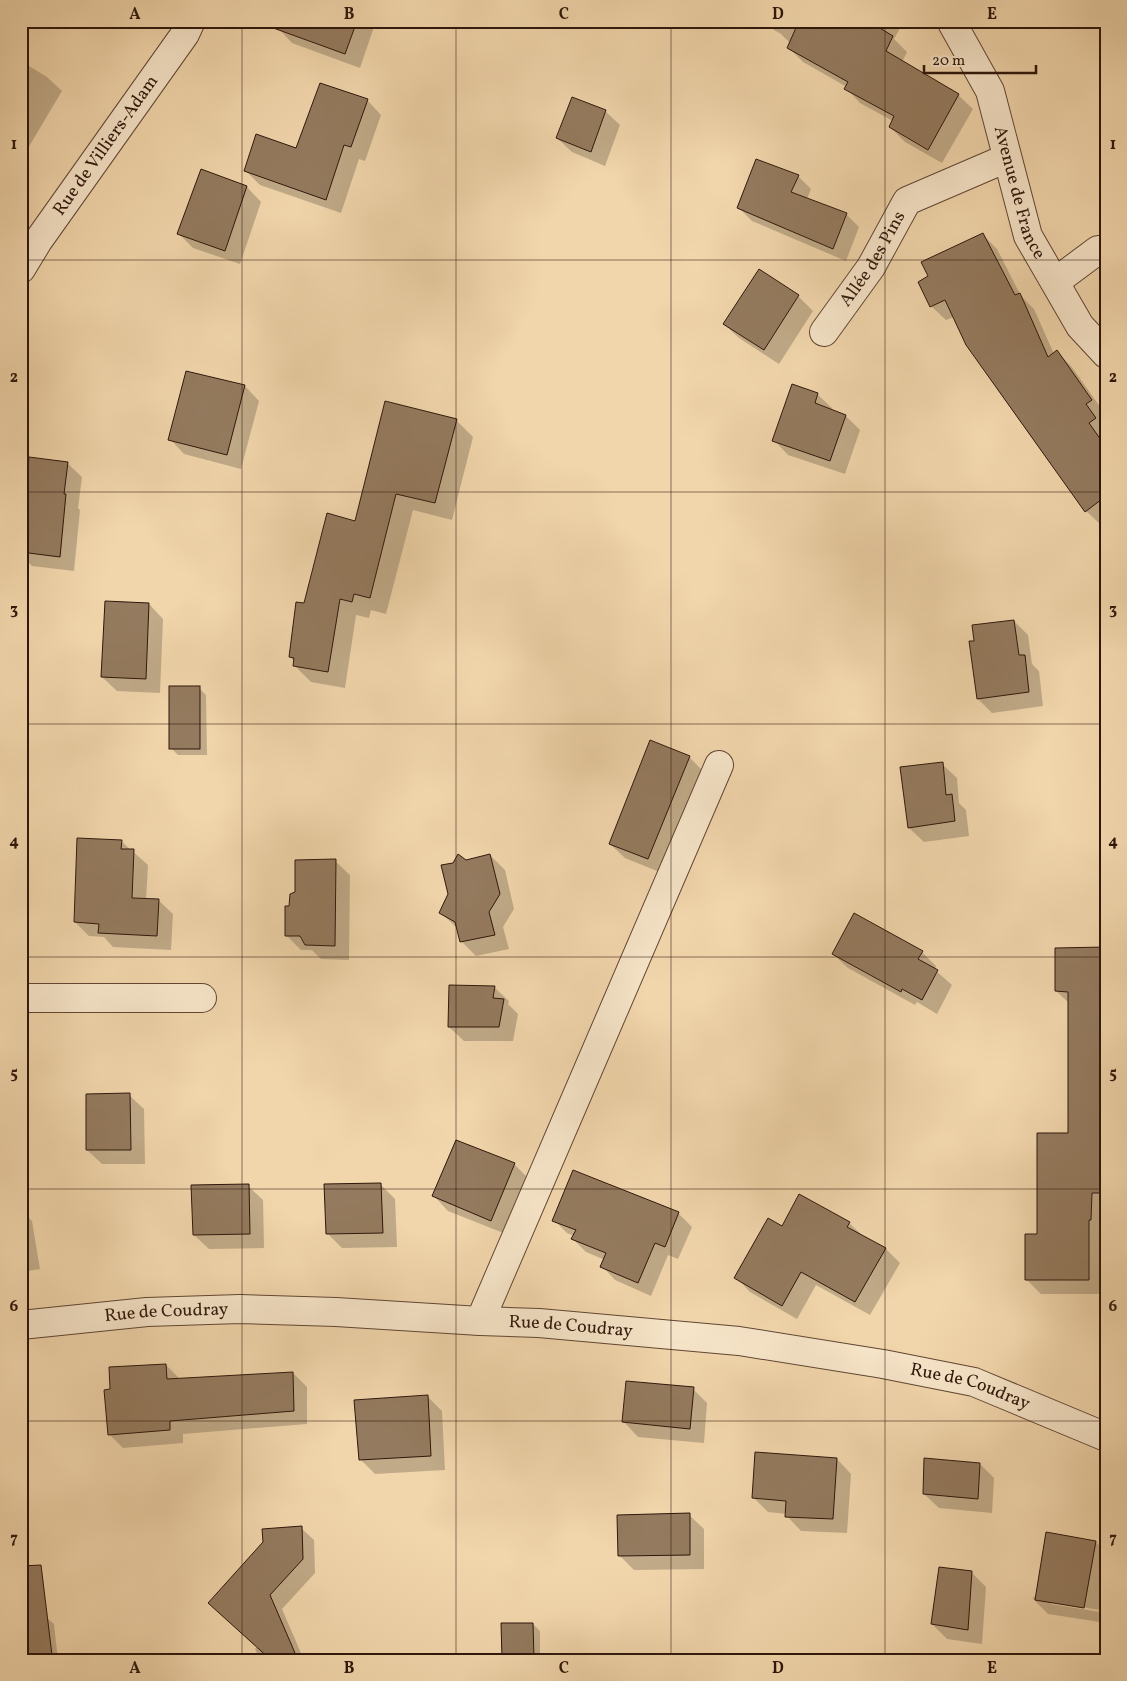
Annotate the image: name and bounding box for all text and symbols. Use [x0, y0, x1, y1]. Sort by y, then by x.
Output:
text: A [129, 4, 141, 26]
text: B [344, 4, 355, 26]
text: C [559, 4, 569, 26]
text: D [772, 4, 784, 26]
text: E [987, 4, 997, 26]
scale bar [924, 42, 1037, 74]
text: 20 m [932, 51, 965, 72]
street label: Rue de Villiers-Adam [47, 70, 164, 221]
street label: Avenue de France [987, 123, 1051, 264]
text: 1 [11, 134, 17, 156]
text: 1 [1110, 134, 1116, 156]
street label: Allée des Pins [834, 207, 912, 312]
text: 2 [10, 367, 18, 389]
text: 2 [1109, 367, 1117, 389]
text: 3 [10, 599, 18, 621]
text: 3 [1109, 599, 1117, 621]
text: 4 [9, 831, 19, 853]
text: 4 [1108, 831, 1118, 853]
text: 5 [10, 1063, 18, 1085]
text: 5 [1109, 1063, 1117, 1085]
text: 6 [10, 1296, 19, 1318]
text: 6 [1109, 1296, 1118, 1318]
street label: Rue de Coudray [103, 1297, 229, 1329]
street label: Rue de Coudray [508, 1309, 634, 1344]
street label: Rue de Coudray [908, 1357, 1034, 1417]
text: 7 [10, 1528, 18, 1550]
text: 7 [1109, 1528, 1117, 1550]
text: A [129, 1658, 141, 1680]
text: B [344, 1658, 355, 1680]
text: C [559, 1658, 569, 1680]
text: D [772, 1658, 784, 1680]
text: E [987, 1658, 997, 1680]

